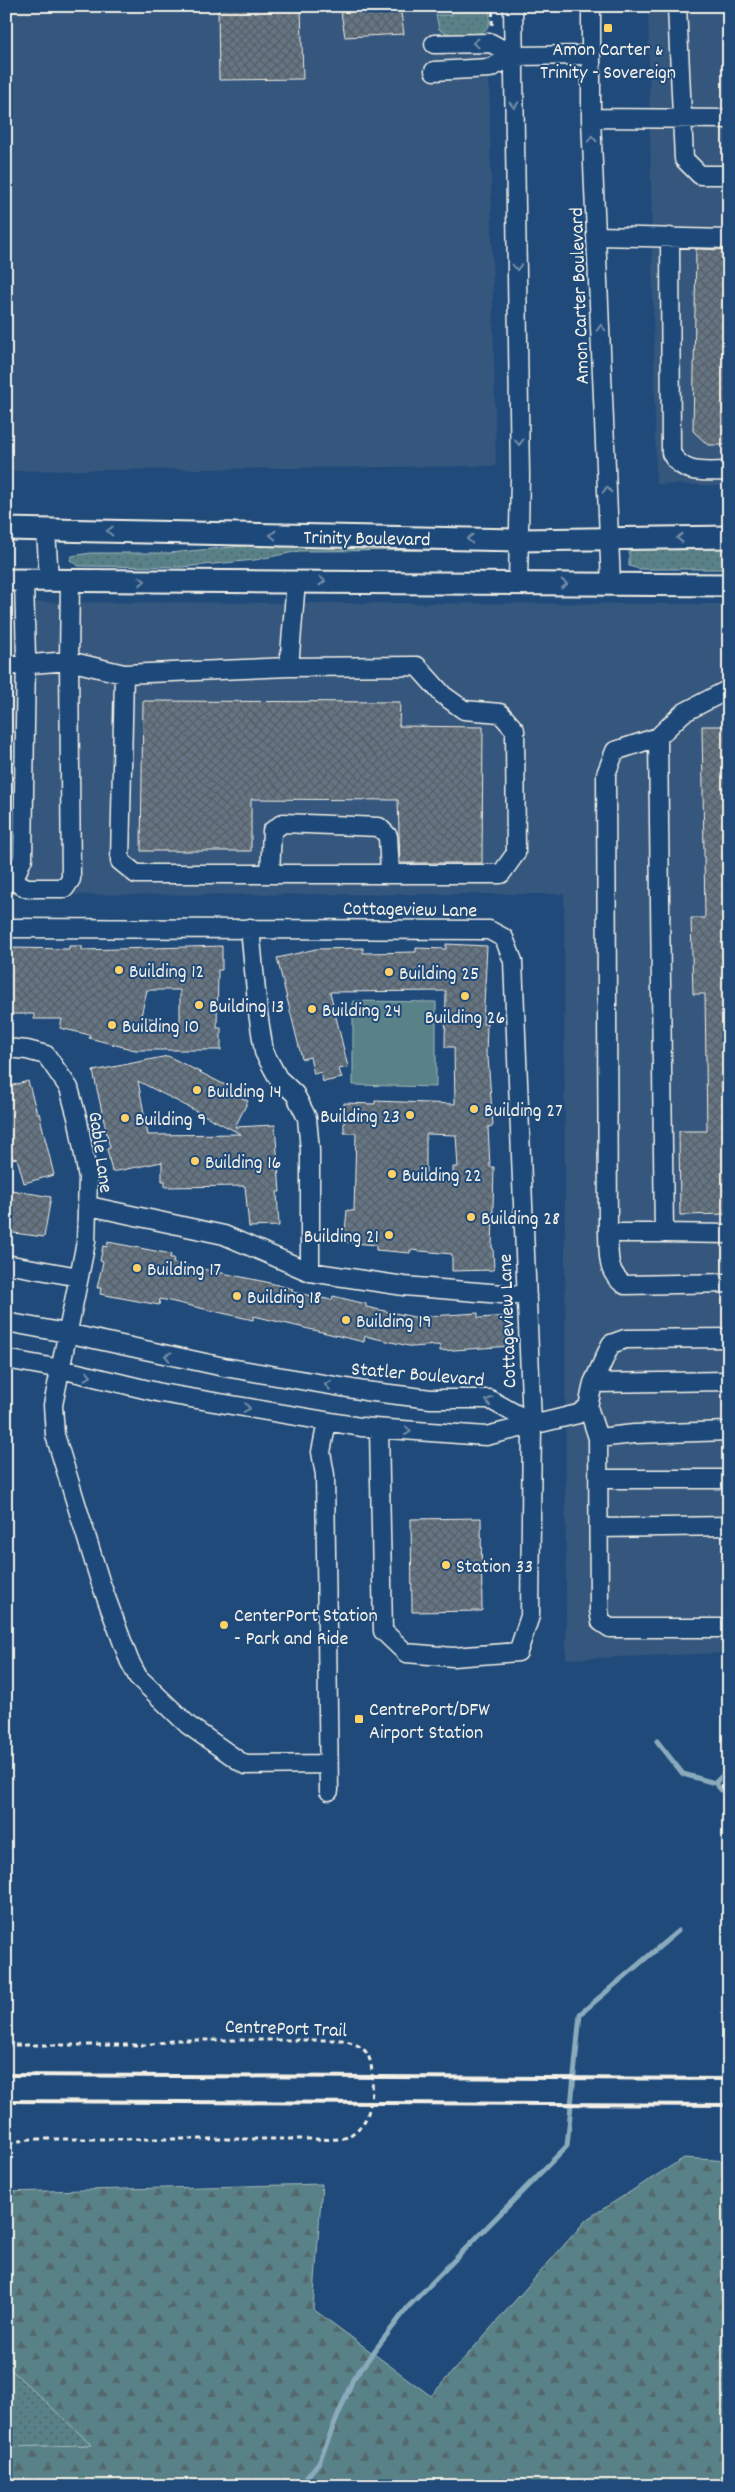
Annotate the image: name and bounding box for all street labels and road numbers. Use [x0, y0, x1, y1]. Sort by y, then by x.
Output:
street label: Amon Carter Boulevard [564, 207, 598, 385]
street label: Trinity Boulevard [303, 525, 431, 555]
street label: Cottageview Lane [343, 896, 478, 926]
street label: Gable Lane [79, 1110, 119, 1195]
street label: Cottageview Lane [493, 1253, 525, 1389]
street label: Statler Boulevard [350, 1356, 486, 1396]
street label: CentrePort Trail [224, 2014, 348, 2046]

